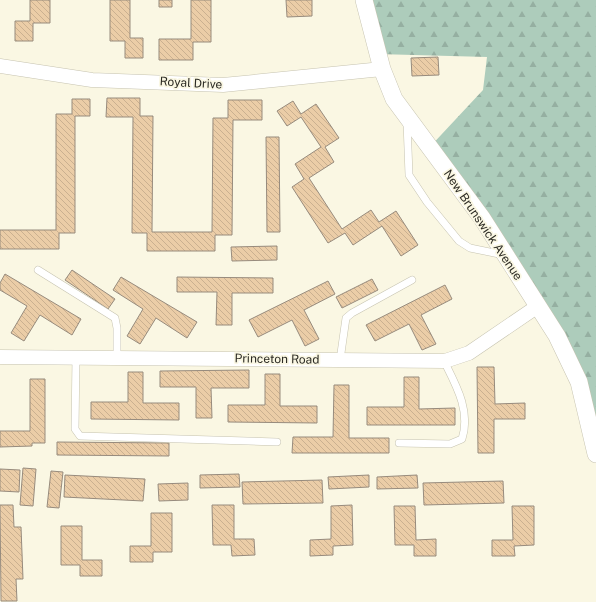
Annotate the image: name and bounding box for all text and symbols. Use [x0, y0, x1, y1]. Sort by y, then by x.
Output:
street label: Royal Drive [159, 74, 223, 92]
street label: New Brunswick Avenue [441, 167, 525, 283]
street label: Princeton Road [234, 351, 320, 367]

